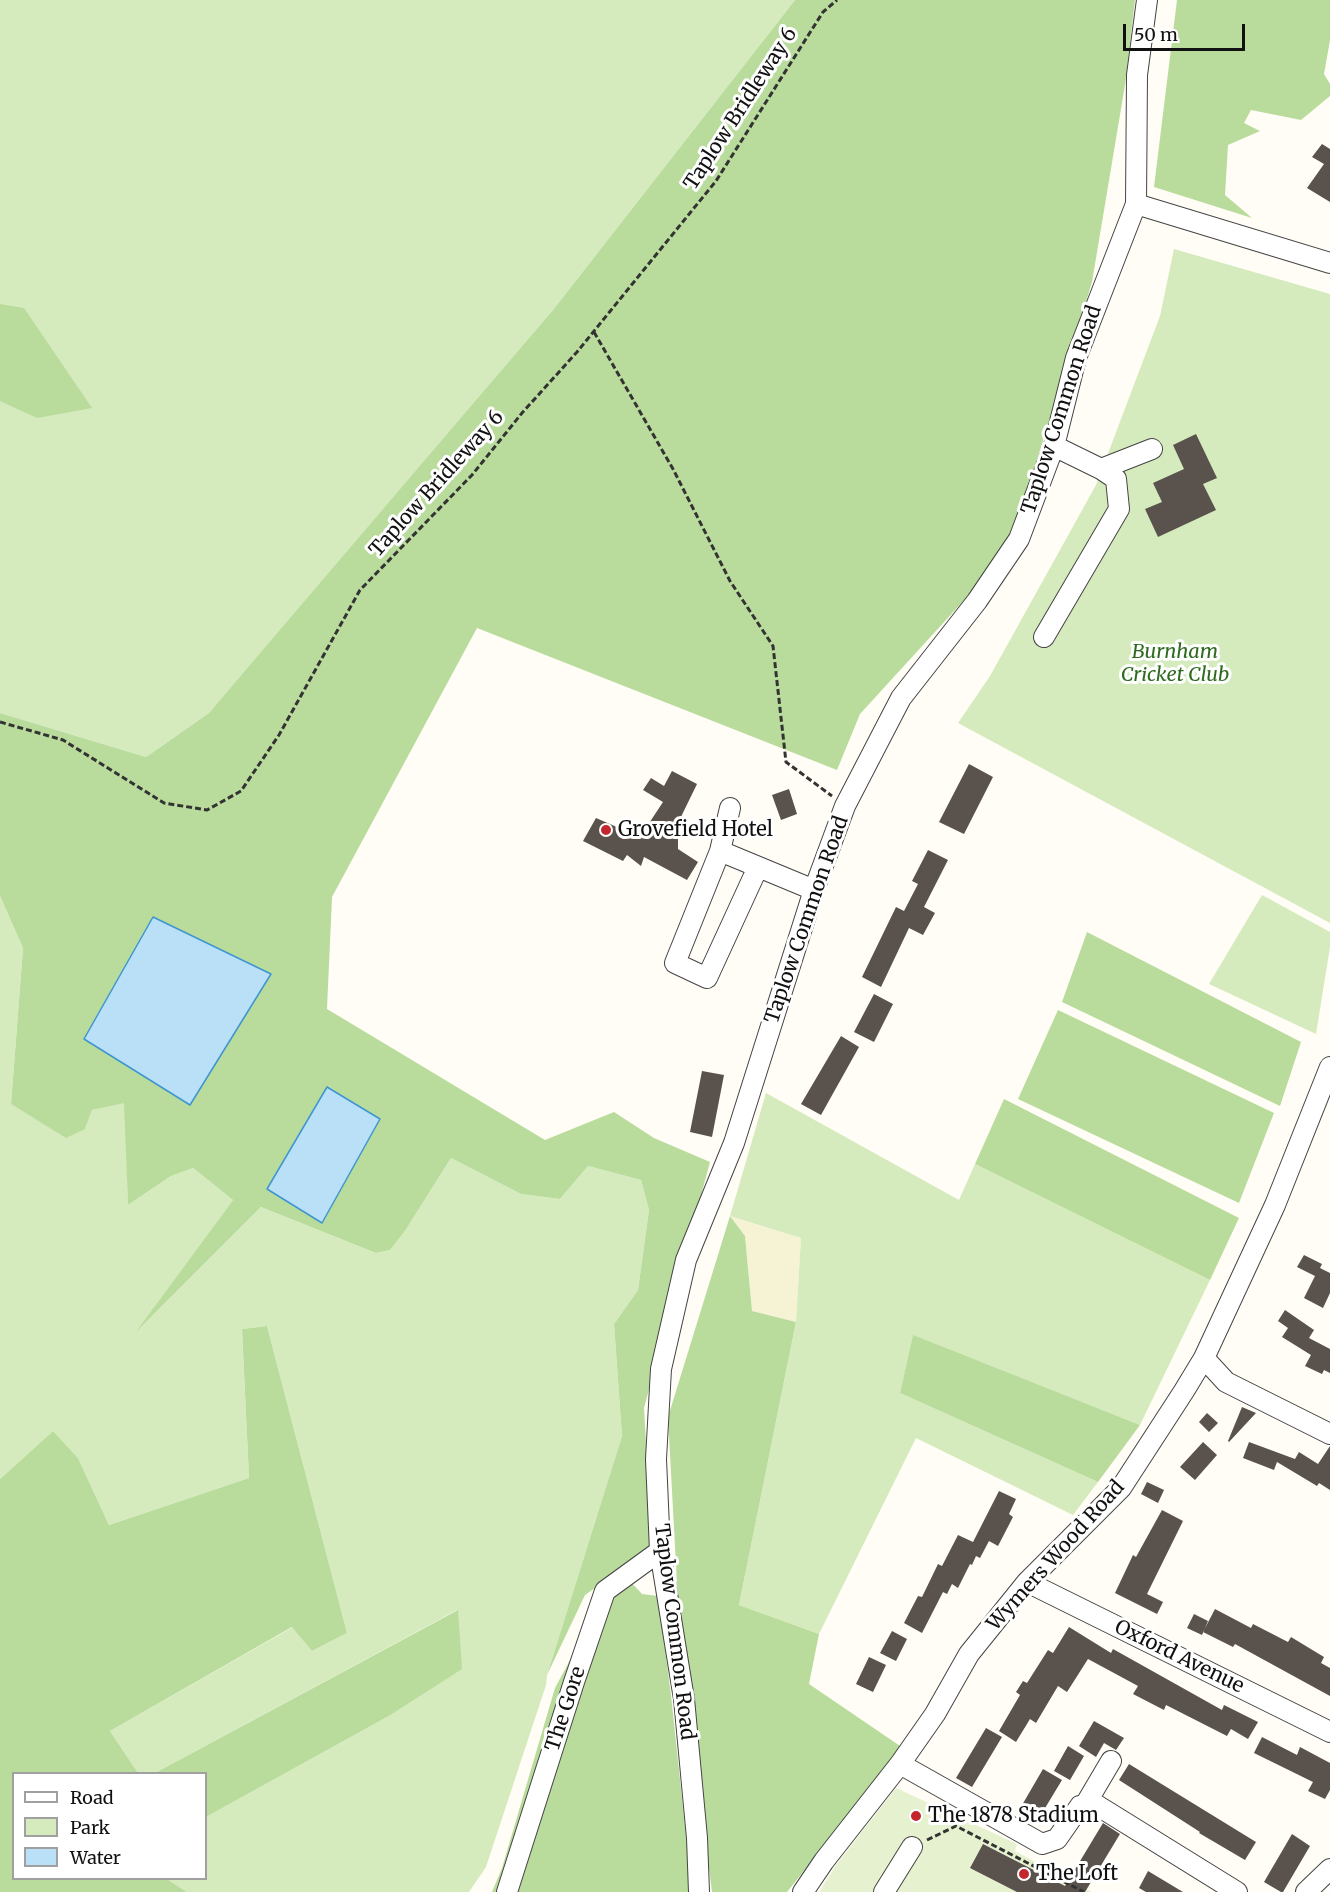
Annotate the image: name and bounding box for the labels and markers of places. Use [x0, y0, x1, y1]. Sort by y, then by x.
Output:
place label: Grovefield Hotel [618, 818, 773, 842]
marker: Grovefield Hotel [599, 823, 613, 837]
place label: The 1878 Stadium [928, 1804, 1099, 1828]
marker: The 1878 Stadium [909, 1809, 923, 1823]
place label: The Loft [1036, 1862, 1118, 1886]
marker: The Loft [1017, 1867, 1031, 1881]

